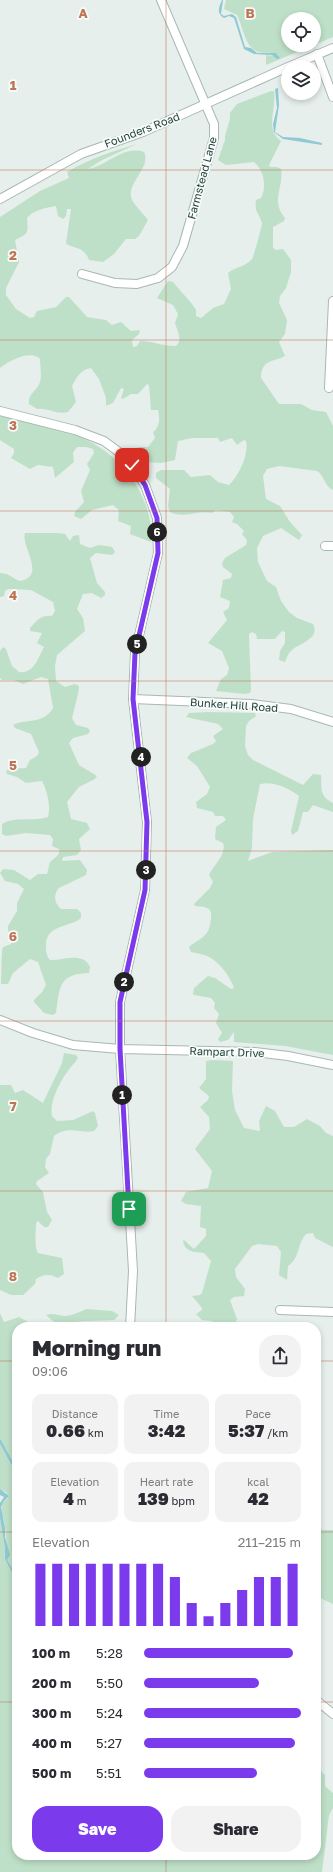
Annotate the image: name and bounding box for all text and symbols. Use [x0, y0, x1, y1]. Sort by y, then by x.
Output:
text: A [78, 5, 88, 21]
text: B [245, 5, 255, 21]
map controls [281, 12, 321, 100]
button: locate [281, 12, 321, 52]
button: layers [281, 60, 321, 100]
text: 1 [10, 77, 17, 93]
street label: Founders Road [102, 109, 181, 150]
street label: Farmstead Lane [184, 135, 219, 220]
text: 2 [9, 247, 17, 263]
text: 3 [9, 417, 17, 433]
pin [115, 448, 149, 482]
icon: check [121, 454, 143, 476]
pin: 6 [147, 522, 167, 542]
text: 6 [154, 525, 161, 538]
text: 4 [9, 587, 17, 603]
pin: 5 [127, 634, 147, 654]
text: 5 [134, 637, 140, 650]
street label: Bunker Hill Road [190, 695, 279, 714]
pin: 4 [131, 747, 151, 767]
text: 4 [138, 750, 144, 763]
text: 5 [9, 757, 17, 773]
pin: 3 [136, 860, 156, 880]
text: 3 [143, 863, 149, 876]
text: 6 [9, 928, 17, 944]
pin: 2 [114, 972, 134, 992]
text: 2 [121, 975, 127, 988]
street label: Rampart Drive [189, 1044, 265, 1059]
pin: 1 [112, 1085, 132, 1105]
text: 1 [119, 1088, 125, 1101]
text: 7 [9, 1098, 17, 1114]
pin [112, 1192, 146, 1226]
icon: arrive [118, 1198, 140, 1220]
text: 8 [9, 1268, 17, 1284]
text: Morning run [32, 1334, 161, 1361]
button: share [259, 1335, 301, 1377]
text: 09:06 [32, 1363, 68, 1379]
text: Distance [52, 1407, 98, 1420]
text: Time [154, 1407, 179, 1420]
text: Pace [245, 1407, 271, 1420]
text: 0.66 [46, 1420, 85, 1441]
text: 3:42 [148, 1420, 185, 1441]
text: 5:37 [228, 1420, 264, 1441]
text: km [85, 1426, 104, 1439]
text: /km [264, 1426, 288, 1439]
text: Elevation [50, 1475, 99, 1488]
text: Heart rate [140, 1475, 193, 1488]
text: kcal [247, 1475, 269, 1488]
text: 4 [63, 1488, 74, 1509]
text: 139 [138, 1488, 169, 1509]
text: 42 [247, 1488, 269, 1509]
text: m [74, 1494, 86, 1507]
text: bpm [169, 1494, 195, 1507]
text: Elevation [32, 1534, 90, 1550]
text: 211–215 m [238, 1534, 301, 1550]
text: 100 m [32, 1645, 70, 1661]
text: 5:28 [96, 1645, 123, 1661]
text: 200 m [32, 1675, 71, 1691]
text: 5:50 [96, 1675, 123, 1691]
text: 300 m [32, 1705, 71, 1721]
text: 5:24 [96, 1705, 123, 1721]
text: 400 m [32, 1735, 72, 1751]
text: 5:27 [96, 1735, 122, 1751]
text: 500 m [32, 1765, 71, 1781]
text: 5:51 [96, 1765, 121, 1781]
button: Save [32, 1806, 163, 1852]
button: Share [171, 1806, 301, 1852]

